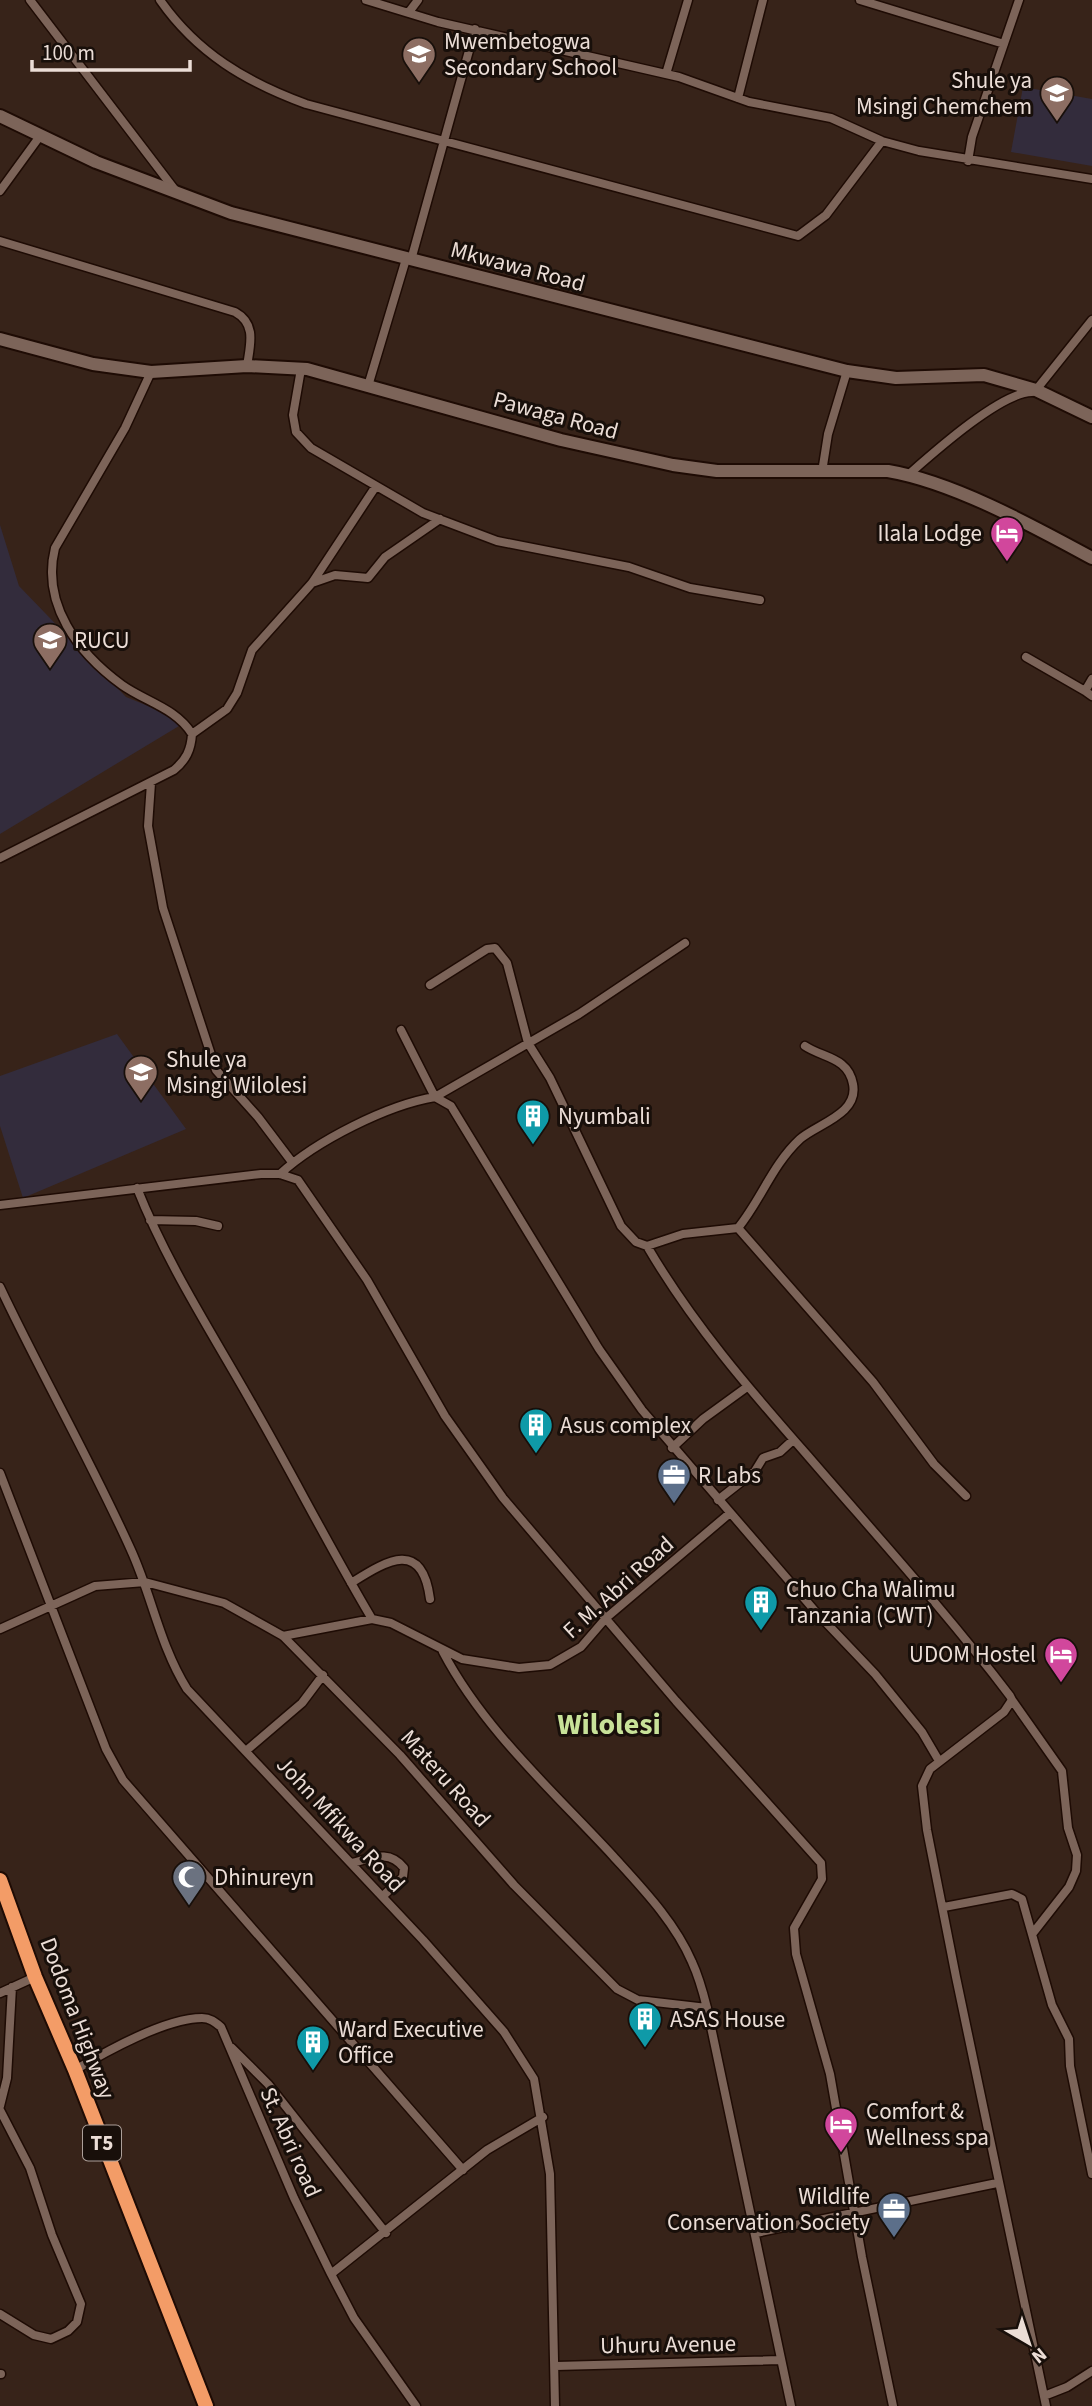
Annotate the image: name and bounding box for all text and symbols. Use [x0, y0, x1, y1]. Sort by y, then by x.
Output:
place label: Mwembetogwa Secondary School [444, 25, 617, 84]
scale bar [32, 28, 189, 72]
school or university icon: Mwembetogwa Secondary School [400, 35, 438, 84]
text: 100 m [42, 38, 95, 68]
place label: Shule ya Msingi Chemchem [856, 64, 1032, 123]
school or university icon: Shule ya Msingi Chemchem [1038, 74, 1076, 123]
street label: Mkwawa Road [447, 233, 589, 300]
street label: Pawaga Road [490, 383, 622, 448]
hotel icon: Ilala Lodge [988, 514, 1026, 563]
place label: Ilala Lodge [878, 517, 982, 550]
school or university icon: RUCU [31, 621, 69, 670]
place label: RUCU [74, 624, 130, 657]
place label: Shule ya Msingi Wilolesi [166, 1043, 307, 1102]
school or university icon: Shule ya Msingi Wilolesi [122, 1053, 160, 1102]
building icon: Nyumbali [514, 1097, 552, 1146]
place label: Nyumbali [558, 1100, 651, 1133]
building icon: Asus complex [517, 1406, 555, 1455]
place label: Asus complex [560, 1409, 691, 1442]
office icon: R Labs [655, 1456, 693, 1505]
place label: R Labs [698, 1459, 761, 1492]
street label: F. M. Abri Road [555, 1528, 681, 1646]
place label: Chuo Cha Walimu Tanzania (CWT) [786, 1573, 955, 1632]
building icon: Chuo Cha Walimu Tanzania (CWT) [742, 1583, 780, 1632]
hotel icon: UDOM Hostel [1042, 1635, 1080, 1684]
place label: UDOM Hostel [909, 1638, 1036, 1671]
district label: Wilolesi [557, 1703, 661, 1746]
street label: Materu Road [393, 1722, 498, 1834]
street label: John Mfikwa Road [269, 1749, 413, 1900]
mosque icon: Dhinureyn [170, 1858, 208, 1907]
place label: Dhinureyn [214, 1861, 314, 1894]
street label: Dodoma Highway [32, 1933, 124, 2104]
building icon: ASAS House [626, 2000, 664, 2049]
place label: ASAS House [670, 2003, 785, 2036]
place label: Ward Executive Office [338, 2013, 484, 2072]
building icon: Ward Executive Office [294, 2023, 332, 2072]
street label: St. Abri road [252, 2082, 330, 2203]
place label: Comfort & Wellness spa [866, 2095, 989, 2154]
hotel icon: Comfort & Wellness spa [822, 2105, 860, 2154]
road number: T5 [83, 2126, 121, 2160]
place label: Wildlife Conservation Society [667, 2180, 870, 2239]
office icon: Wildlife Conservation Society [875, 2190, 913, 2239]
north arrow [994, 2308, 1064, 2378]
street label: Uhuru Avenue [600, 2327, 736, 2362]
text: N [1025, 2341, 1052, 2370]

